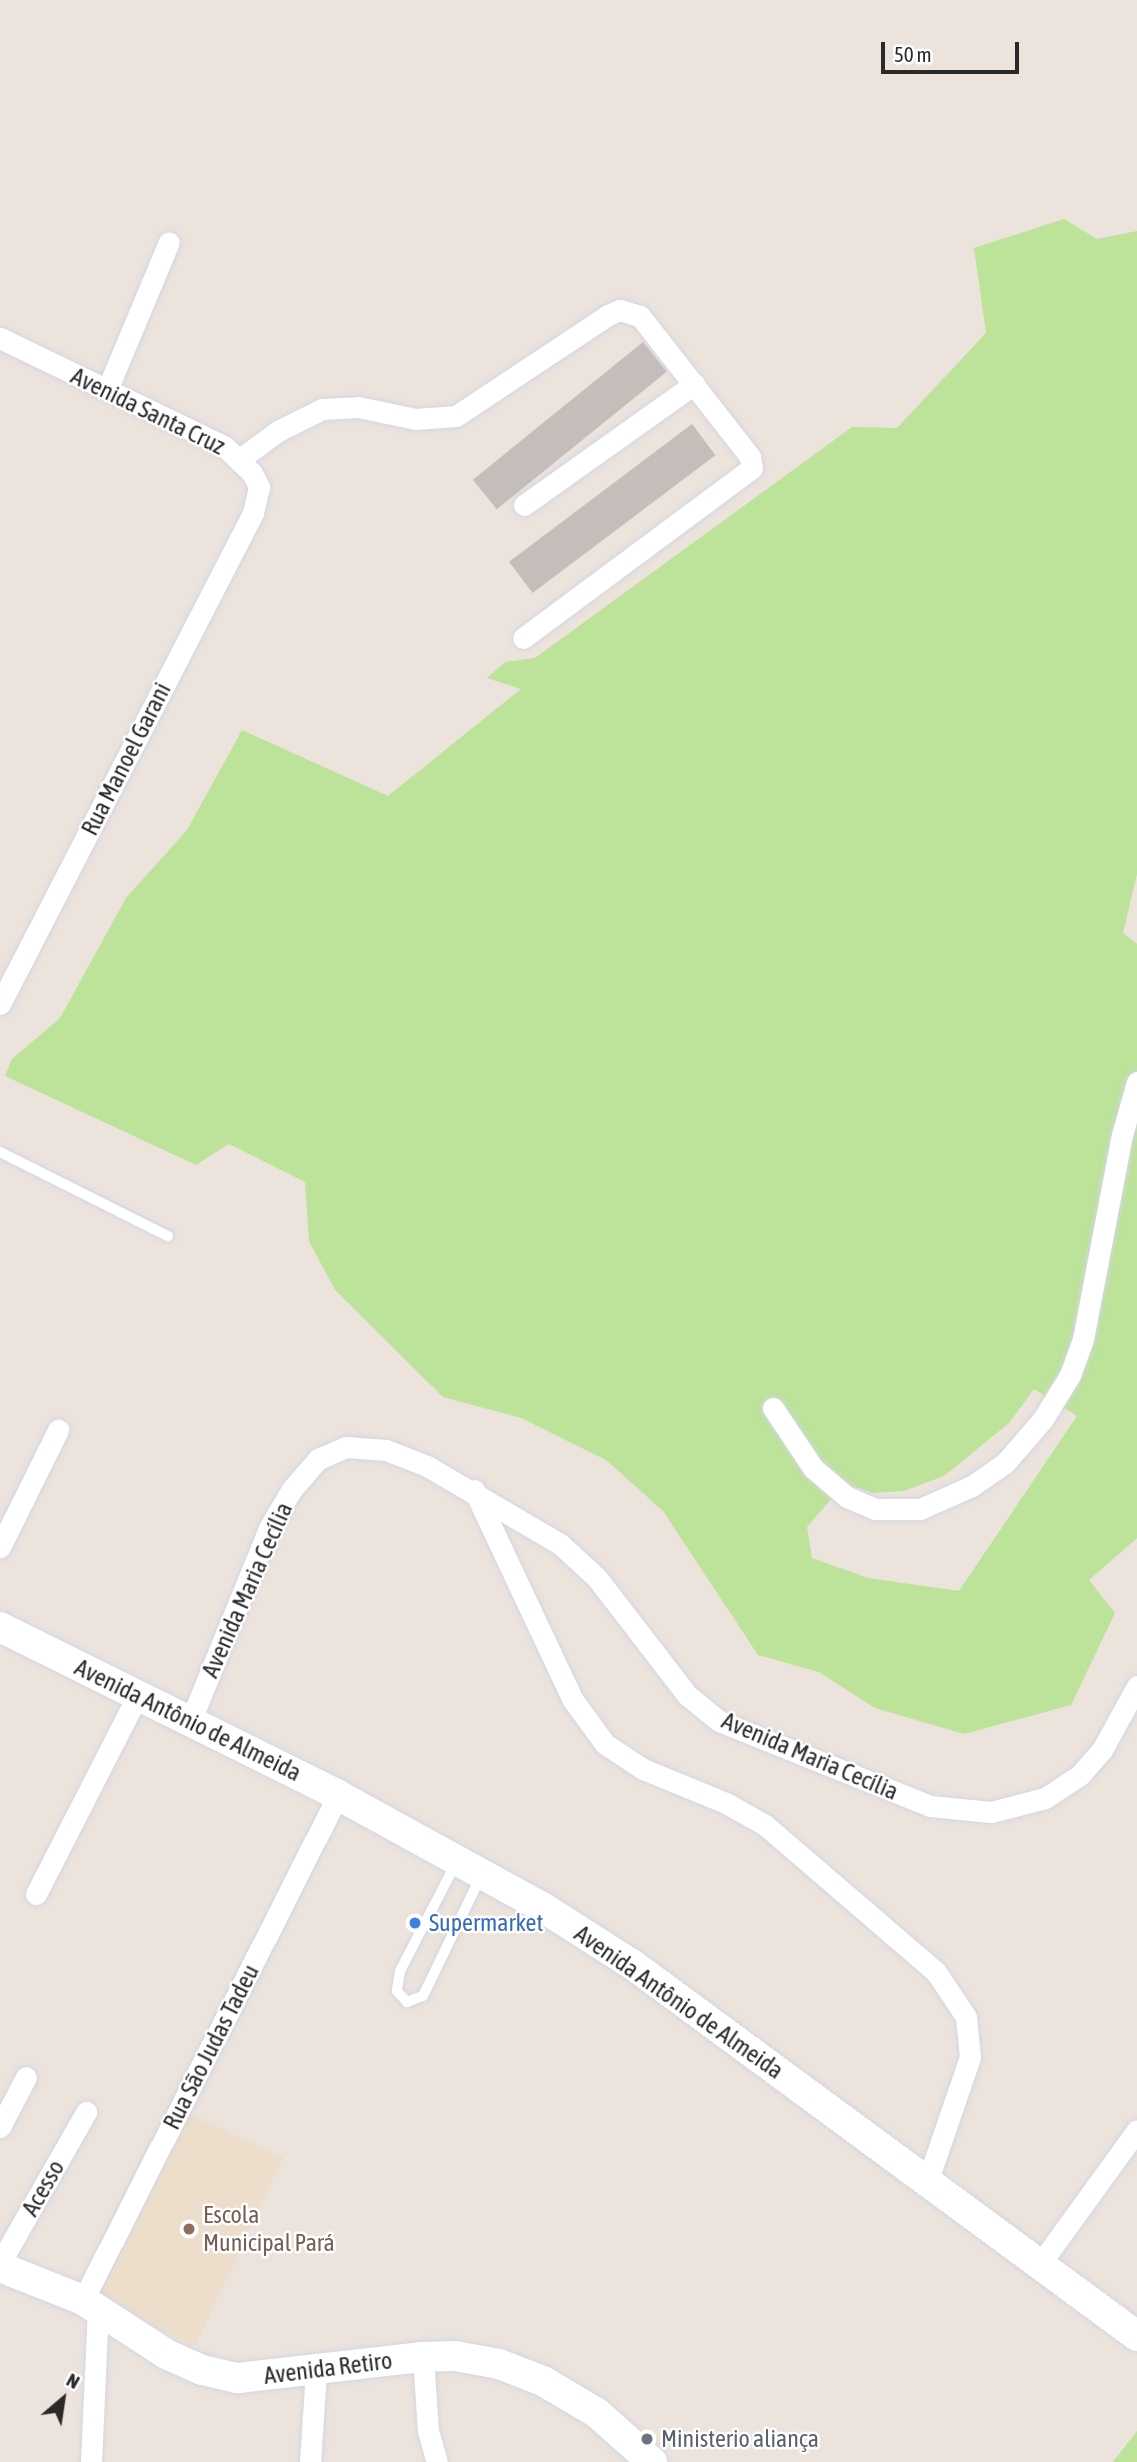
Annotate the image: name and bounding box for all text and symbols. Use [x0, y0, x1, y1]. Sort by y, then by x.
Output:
scale bar [885, 28, 1023, 72]
text: 50 m [894, 42, 932, 66]
street label: Avenida Santa Cruz [66, 361, 230, 461]
street label: Rua Manoel Garani [75, 678, 177, 840]
street label: Avenida Maria Cecília [195, 1498, 299, 1682]
street label: Avenida Antônio de Almeida [70, 1653, 306, 1787]
street label: Avenida Maria Cecília [718, 1706, 902, 1806]
place label: Supermarket [429, 1909, 543, 1937]
marker: Supermarket [407, 1915, 423, 1931]
street label: Avenida Antônio de Almeida [569, 1919, 789, 2085]
street label: Rua São Judas Tadeu [157, 1960, 265, 2134]
street label: Acesso [16, 2155, 70, 2221]
place label: Escola Municipal Pará [203, 2201, 335, 2257]
marker: Escola Municipal Pará [181, 2221, 197, 2237]
street label: Avenida Retiro [262, 2346, 394, 2390]
north arrow [28, 2364, 98, 2434]
text: N [63, 2368, 83, 2393]
place label: Ministerio aliança [661, 2425, 819, 2453]
marker: Ministerio aliança [639, 2431, 655, 2447]

